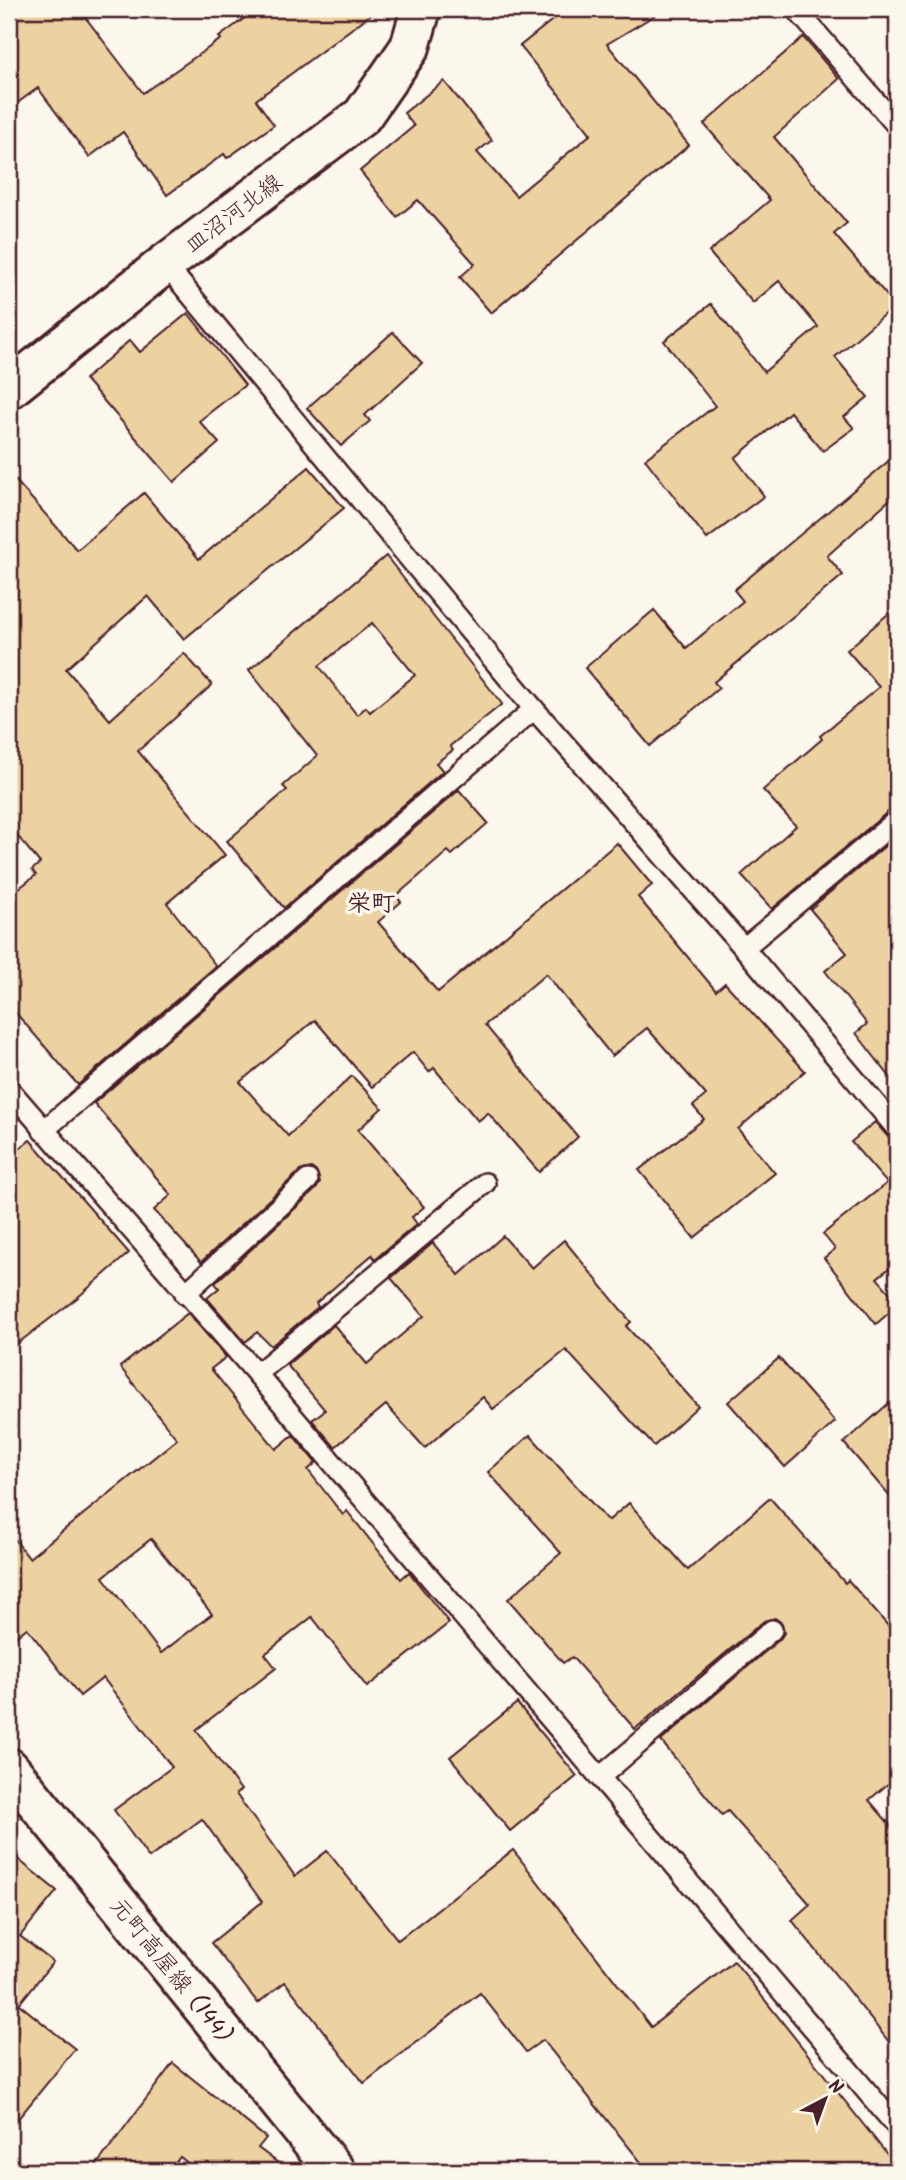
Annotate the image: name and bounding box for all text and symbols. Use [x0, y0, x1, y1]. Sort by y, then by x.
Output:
street label: 皿沼河北線 [177, 166, 291, 264]
district label: 栄町 [347, 885, 395, 924]
street label: 元町高屋線 (144) [100, 1890, 241, 2052]
north arrow [790, 2064, 860, 2134]
text: N [820, 2072, 849, 2103]

